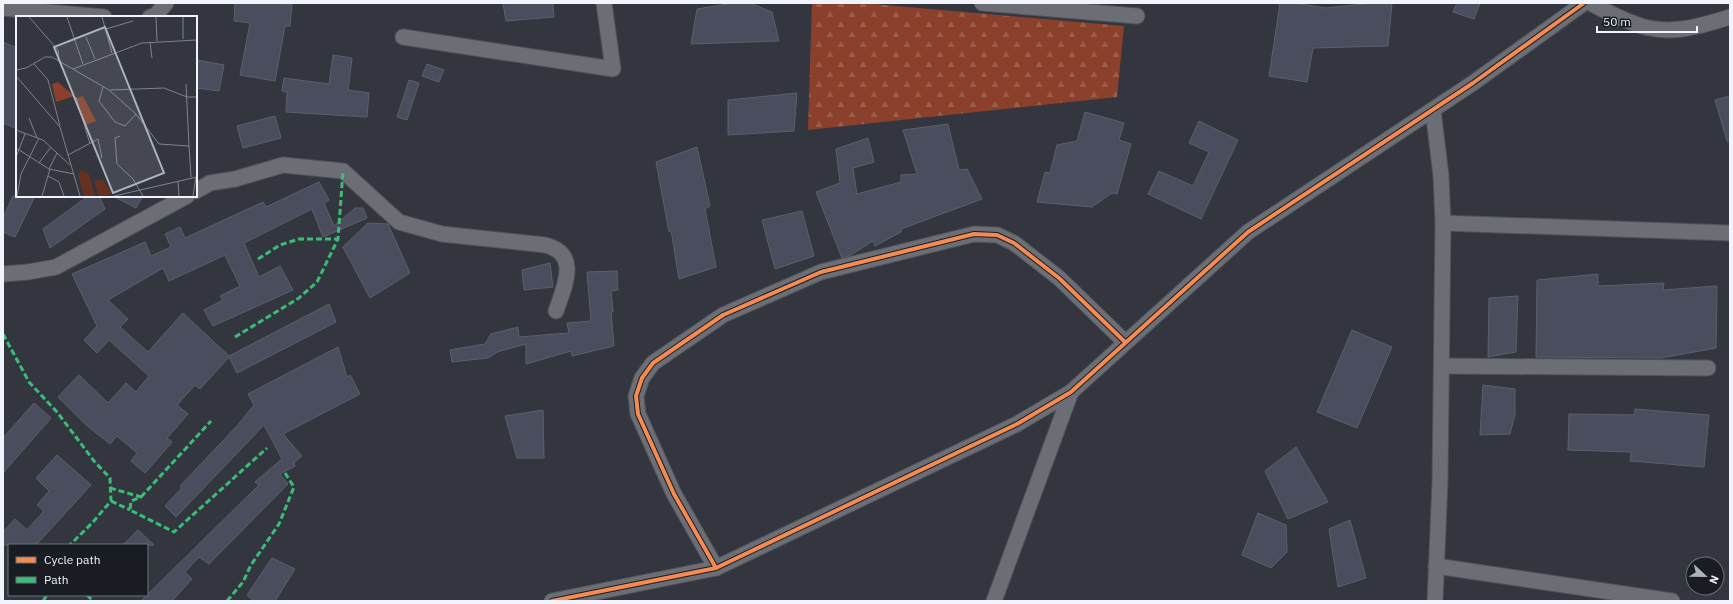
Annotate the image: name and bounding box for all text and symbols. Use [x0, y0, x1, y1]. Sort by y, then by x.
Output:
scale bar [1597, 8, 1697, 34]
text: 50 m [1603, 14, 1631, 29]
inset map [16, 16, 197, 197]
legend [8, 544, 148, 596]
text: Cycle path [44, 552, 101, 567]
north arrow [1685, 556, 1725, 596]
text: Path [44, 572, 69, 587]
text: N [1706, 573, 1722, 586]

